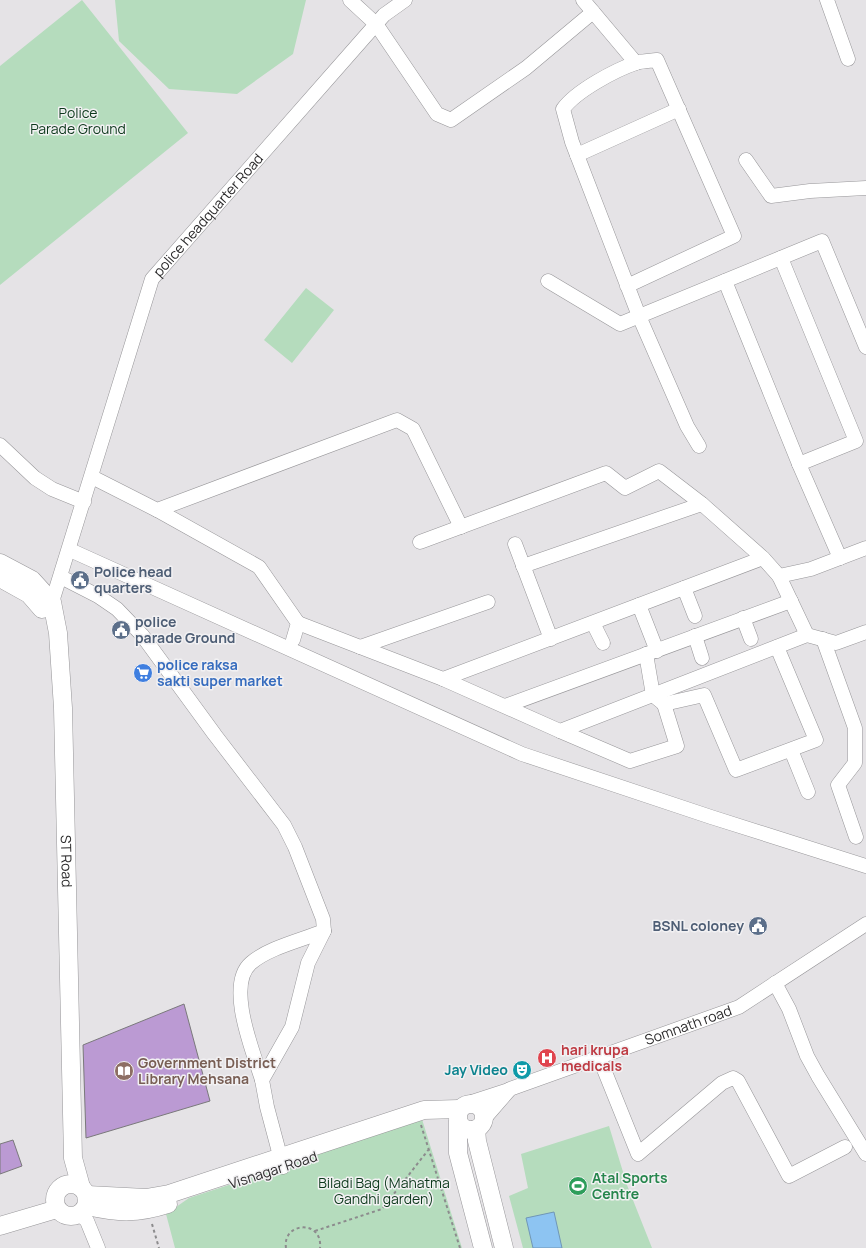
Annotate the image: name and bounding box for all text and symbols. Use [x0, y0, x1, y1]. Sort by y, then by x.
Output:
park label: Police Parade Ground [30, 103, 126, 138]
street label: police headquarter Road [148, 149, 267, 280]
place label: Police head quarters [94, 562, 172, 597]
public building icon: Police head quarters [69, 569, 91, 591]
place label: police parade Ground [135, 612, 235, 647]
public building icon: police parade Ground [110, 619, 132, 641]
place label: police raksa sakti super market [157, 655, 283, 690]
supermarket icon: police raksa sakti super market [132, 662, 154, 684]
street label: ST Road [57, 835, 77, 888]
public building icon: BSNL coloney [747, 915, 769, 937]
place label: BSNL coloney [653, 916, 744, 935]
street label: Somnath road [642, 1000, 734, 1049]
place label: hari krupa medicals [561, 1040, 629, 1075]
hospital icon: hari krupa medicals [536, 1047, 558, 1069]
place label: Government District Library Mehsana [138, 1053, 276, 1088]
theatre icon: Jay Video [511, 1059, 533, 1081]
library icon: Government District Library Mehsana [113, 1060, 135, 1082]
place label: Jay Video [444, 1060, 508, 1079]
street label: Visnagar Road [226, 1146, 320, 1193]
place label: Atal Sports Centre [592, 1168, 668, 1203]
park label: Biladi Bag (Mahatma Gandhi garden) [318, 1173, 450, 1208]
sports icon: Atal Sports Centre [567, 1175, 589, 1197]

